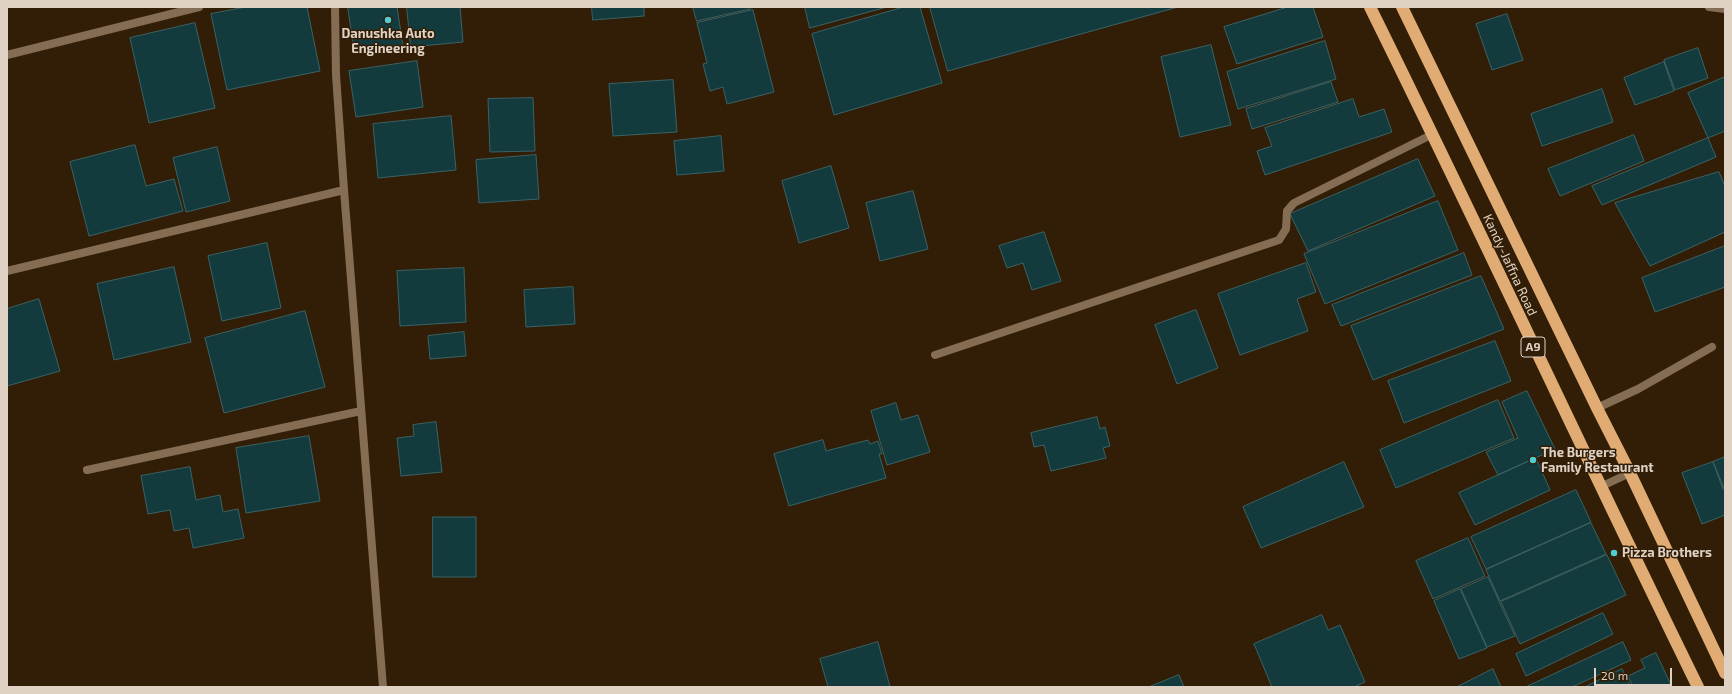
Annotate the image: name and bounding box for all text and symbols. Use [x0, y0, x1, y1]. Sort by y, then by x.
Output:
marker: Danushka Auto Engineering [383, 15, 393, 25]
place label: Danushka Auto Engineering [341, 26, 435, 57]
street label: Kandy-Jaffna Road [1480, 212, 1540, 318]
road number: A9 [1521, 337, 1545, 357]
place label: The Burgers Family Restaurant [1541, 445, 1654, 476]
marker: The Burgers Family Restaurant [1528, 455, 1538, 465]
place label: Pizza Brothers [1622, 545, 1712, 561]
marker: Pizza Brothers [1609, 548, 1619, 558]
scale bar [1596, 660, 1674, 686]
text: 20 m [1601, 668, 1628, 682]

